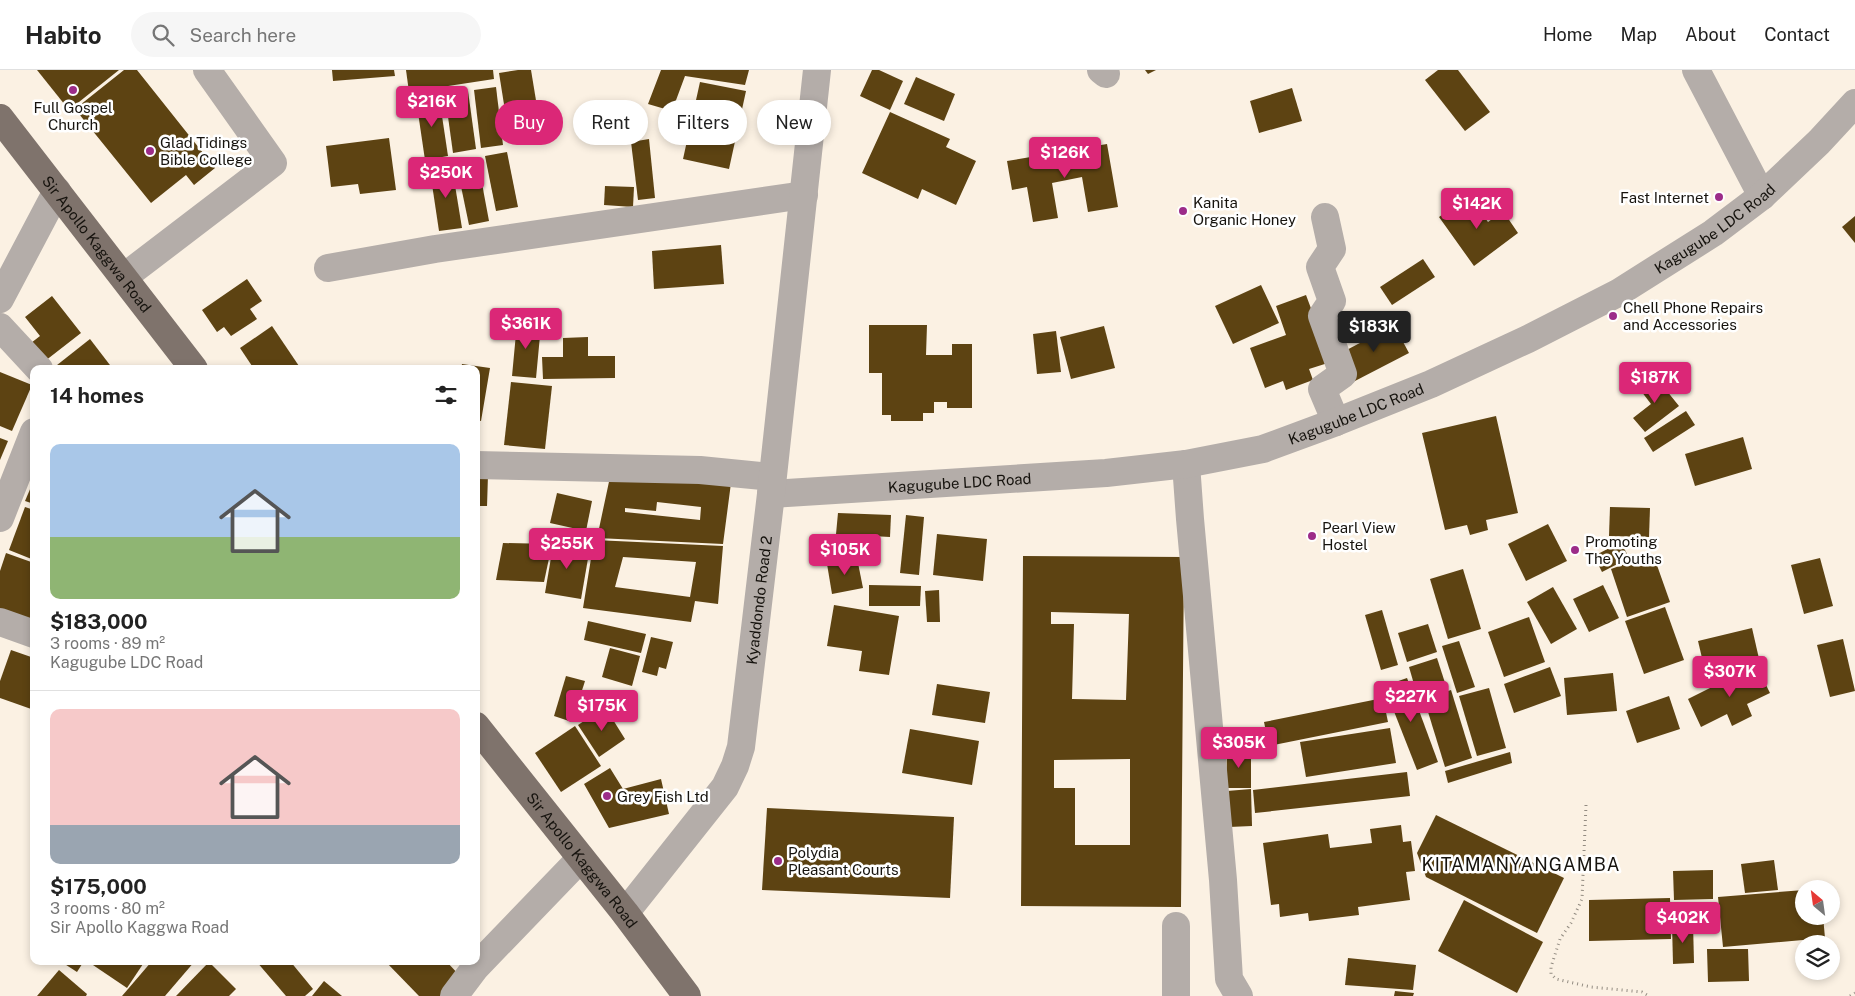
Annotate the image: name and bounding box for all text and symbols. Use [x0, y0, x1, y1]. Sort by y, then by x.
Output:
search box [131, 12, 481, 57]
text: Habito [25, 21, 101, 49]
icon: search [149, 21, 177, 49]
text: Search here [189, 24, 296, 46]
text: Home [1543, 24, 1593, 45]
text: Map [1621, 24, 1657, 45]
text: About [1685, 24, 1736, 45]
text: Contact [1764, 24, 1830, 45]
marker: Full Gospel Church [67, 84, 79, 96]
pin: $216K [397, 85, 467, 128]
text: $216K [407, 92, 457, 111]
place label: Full Gospel Church [33, 99, 113, 133]
chip: Buy [495, 100, 563, 145]
chip: Rent [573, 100, 648, 145]
chip: Filters [658, 100, 747, 145]
chip: New [757, 100, 831, 145]
place label: Glad Tidings Bible College [160, 134, 252, 168]
pin: $126K [1030, 136, 1100, 179]
text: $126K [1040, 143, 1090, 162]
marker: Glad Tidings Bible College [144, 145, 156, 157]
pin: $250K [411, 156, 481, 199]
text: $250K [419, 163, 473, 182]
street label: Sir Apollo Kaggwa Road [39, 172, 155, 315]
street label: Kagugube LDC Road [1651, 180, 1778, 277]
pin: $142K [1442, 188, 1512, 230]
place label: Fast Internet [1620, 189, 1709, 206]
marker: Fast Internet [1713, 191, 1725, 203]
place label: Kanita Organic Honey [1193, 194, 1296, 228]
text: $142K [1452, 194, 1502, 213]
marker: Kanita Organic Honey [1177, 205, 1189, 217]
place label: Chell Phone Repairs and Accessories [1623, 299, 1763, 333]
pin: $361K [491, 308, 561, 350]
pin: $183K [1339, 310, 1409, 353]
marker: Chell Phone Repairs and Accessories [1607, 310, 1619, 322]
text: $361K [501, 314, 551, 333]
text: $183K [1349, 317, 1399, 336]
pin: $187K [1620, 362, 1690, 404]
text: $187K [1630, 368, 1680, 387]
street label: Kagugube LDC Road [1286, 379, 1426, 447]
icon: filters [432, 381, 460, 409]
text: 14 homes [50, 383, 144, 408]
street label: Kagugube LDC Road [887, 469, 1032, 495]
icon: home [210, 476, 300, 566]
place label: Pearl View Hostel [1322, 519, 1396, 553]
pin: $255K [532, 528, 602, 570]
marker: Pearl View Hostel [1306, 530, 1318, 542]
place label: Promoting The Youths [1585, 533, 1662, 567]
text: $255K [540, 534, 594, 553]
street label: Kyaddondo Road 2 [742, 534, 775, 666]
pin: $105K [810, 534, 880, 576]
text: $105K [820, 540, 870, 559]
marker: Promoting The Youths [1569, 544, 1581, 556]
text: $183,000 [50, 609, 148, 634]
text: 3 rooms · 89 m² [50, 634, 165, 653]
text: Kagugube LDC Road [50, 653, 203, 672]
pin: $307K [1695, 656, 1765, 698]
text: $307K [1703, 662, 1757, 681]
pin: $227K [1376, 680, 1446, 723]
text: $227K [1385, 687, 1437, 706]
pin: $175K [567, 690, 637, 732]
text: $175K [577, 696, 627, 715]
pin: $305K [1204, 726, 1274, 769]
text: $305K [1212, 733, 1266, 752]
icon: home [210, 742, 300, 832]
place label: Grey Fish Ltd [617, 788, 709, 805]
street label: Sir Apollo Kaggwa Road [524, 789, 641, 931]
marker: Grey Fish Ltd [601, 790, 613, 802]
place label: Polydia Pleasant Courts [788, 844, 899, 878]
district label: KITAMANYANGAMBA [1421, 854, 1621, 875]
marker: Polydia Pleasant Courts [772, 855, 784, 867]
text: $175,000 [50, 874, 147, 899]
north arrow [1795, 880, 1840, 925]
map controls [1795, 880, 1840, 980]
text: 3 rooms · 80 m² [50, 899, 165, 918]
pin: $402K [1648, 902, 1718, 944]
text: $402K [1656, 908, 1710, 927]
text: Sir Apollo Kaggwa Road [50, 918, 229, 937]
button: layers [1795, 935, 1840, 980]

